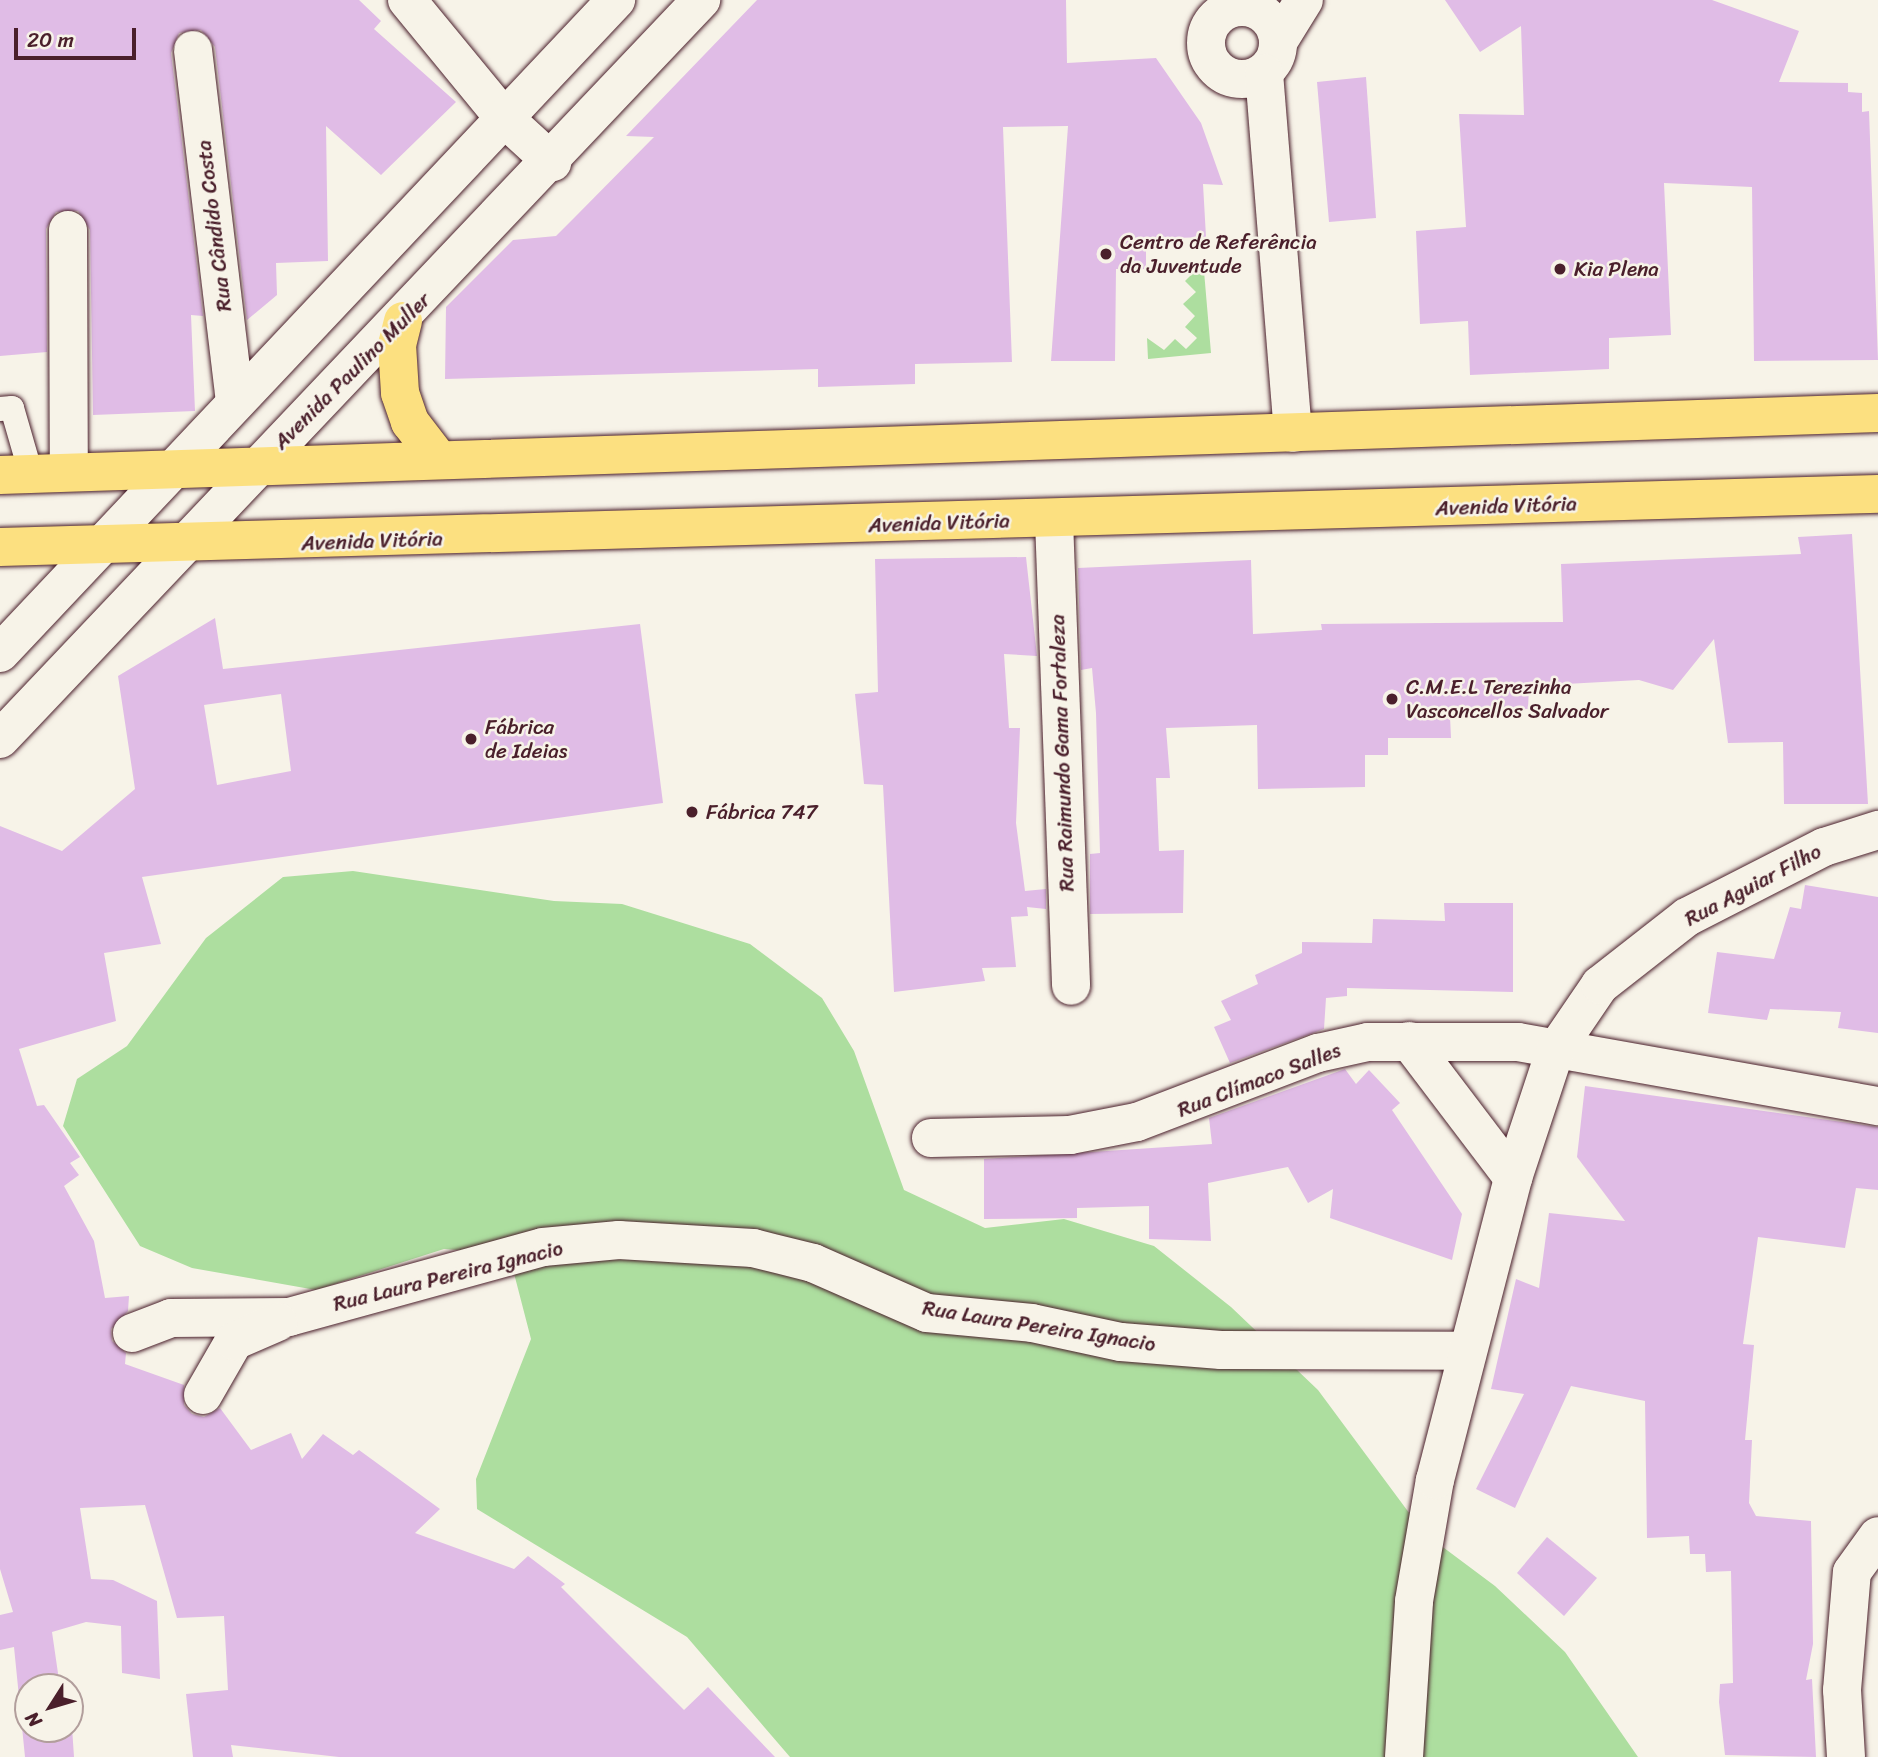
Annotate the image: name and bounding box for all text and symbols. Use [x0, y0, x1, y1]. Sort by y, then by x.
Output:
scale bar [18, 14, 140, 58]
text: 20 m [27, 21, 74, 59]
street label: Rua Cândido Costa [191, 139, 237, 313]
place label: Centro de Referência da Juventude [1120, 229, 1318, 279]
marker: Centro de Referência da Juventude [1098, 246, 1114, 262]
place label: Kia Plena [1574, 256, 1660, 282]
marker: Kia Plena [1552, 261, 1568, 277]
street label: Avenida Paulino Muller [268, 287, 436, 455]
street label: Avenida Vitória [1435, 491, 1577, 521]
street label: Avenida Vitória [868, 508, 1010, 538]
street label: Avenida Vitória [301, 526, 443, 556]
street label: Rua Raimundo Gama Fortaleza [1045, 614, 1079, 892]
place label: C.M.E.L Terezinha Vasconcellos Salvador [1406, 674, 1608, 724]
marker: C.M.E.L Terezinha Vasconcellos Salvador [1384, 691, 1400, 707]
place label: Fábrica de Ideias [485, 714, 568, 764]
marker: Fábrica de Ideias [463, 731, 479, 747]
place label: Fábrica 747 [706, 799, 818, 825]
marker: Fábrica 747 [684, 804, 700, 820]
street label: Rua Aguiar Filho [1680, 838, 1826, 932]
street label: Rua Clímaco Salles [1174, 1037, 1344, 1123]
street label: Rua Laura Pereira Ignacio [330, 1235, 566, 1317]
street label: Rua Laura Pereira Ignacio [920, 1295, 1158, 1357]
north arrow [14, 1673, 84, 1743]
text: N [16, 1705, 51, 1735]

